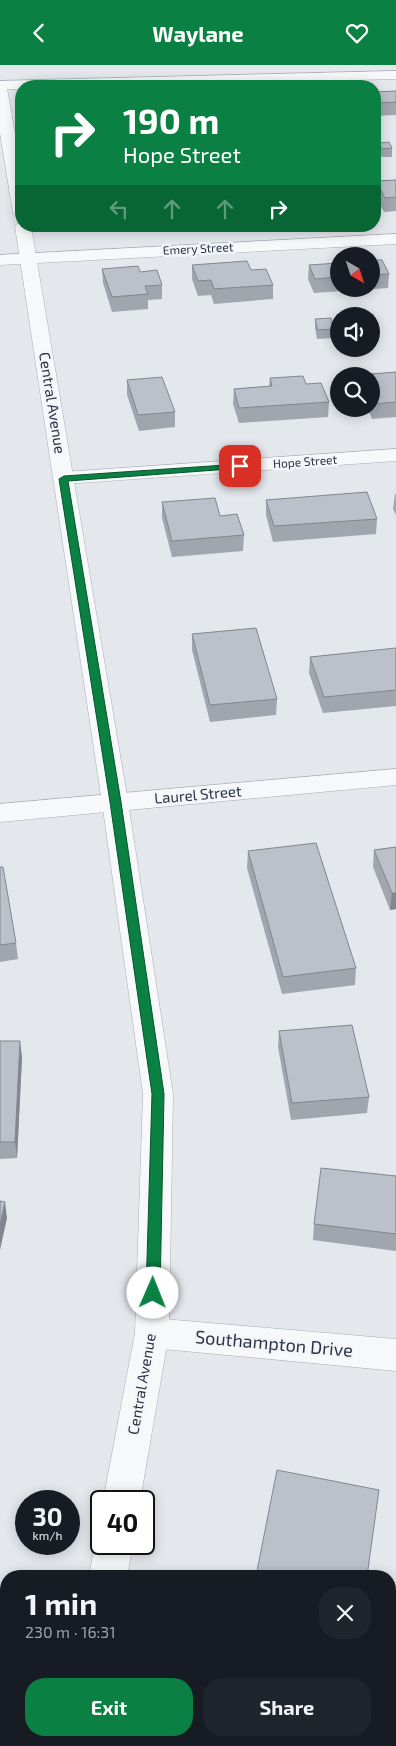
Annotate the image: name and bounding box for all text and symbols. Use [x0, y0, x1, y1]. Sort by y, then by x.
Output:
icon: back [25, 19, 53, 47]
icon: heart [343, 19, 371, 47]
text: Waylane [152, 20, 244, 46]
text: 190 m [123, 99, 219, 141]
icon: right [40, 100, 105, 165]
text: Hope Street [123, 141, 241, 167]
icon: left [105, 195, 133, 223]
icon: ahead [158, 195, 186, 223]
icon: ahead [211, 195, 239, 223]
icon: right [264, 195, 292, 223]
street label: Emery Street [162, 239, 234, 257]
north arrow [330, 247, 380, 297]
map controls [330, 247, 380, 417]
button: sound [330, 307, 380, 357]
street label: Central Avenue [36, 351, 70, 455]
button: search [330, 367, 380, 417]
pin [219, 445, 261, 487]
icon: arrive [226, 452, 254, 480]
street label: Hope Street [272, 452, 338, 470]
street label: Laurel Street [154, 781, 243, 807]
position arrow [126, 1266, 178, 1318]
street label: Southampton Drive [194, 1325, 354, 1361]
street label: Central Avenue [123, 1332, 159, 1436]
speed limit sign: 40 [90, 1490, 155, 1555]
text: 30 [33, 1501, 62, 1531]
text: km/h [33, 1528, 62, 1542]
text: 1 min [25, 1585, 97, 1621]
button: close [319, 1587, 371, 1639]
text: 230 m · 16:31 [25, 1622, 116, 1641]
button: Exit [25, 1678, 193, 1736]
button: Share [203, 1678, 371, 1736]

